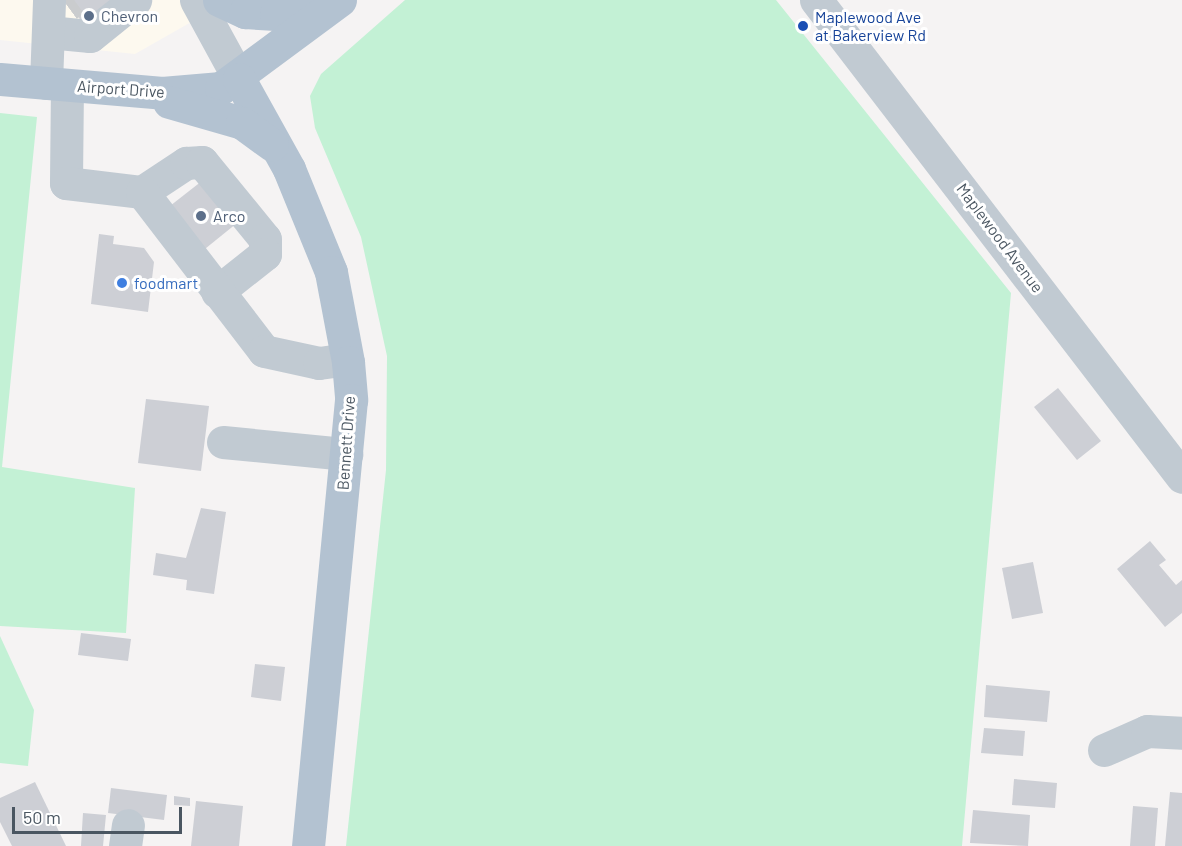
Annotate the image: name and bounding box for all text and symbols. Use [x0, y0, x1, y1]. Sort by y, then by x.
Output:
place label: Chevron [101, 6, 158, 26]
place label: Maplewood Ave at Bakerview Rd [815, 7, 926, 45]
marker: Chevron [82, 9, 96, 23]
marker: Maplewood Ave at Bakerview Rd [796, 19, 810, 33]
street label: Airport Drive [77, 76, 165, 102]
street label: Maplewood Avenue [953, 180, 1047, 296]
place label: Arco [213, 206, 245, 226]
marker: Arco [194, 209, 208, 223]
place label: foodmart [134, 273, 198, 293]
marker: foodmart [115, 276, 129, 290]
street label: Bennett Drive [333, 395, 359, 491]
scale bar [15, 795, 184, 833]
text: 50 m [23, 806, 61, 828]

